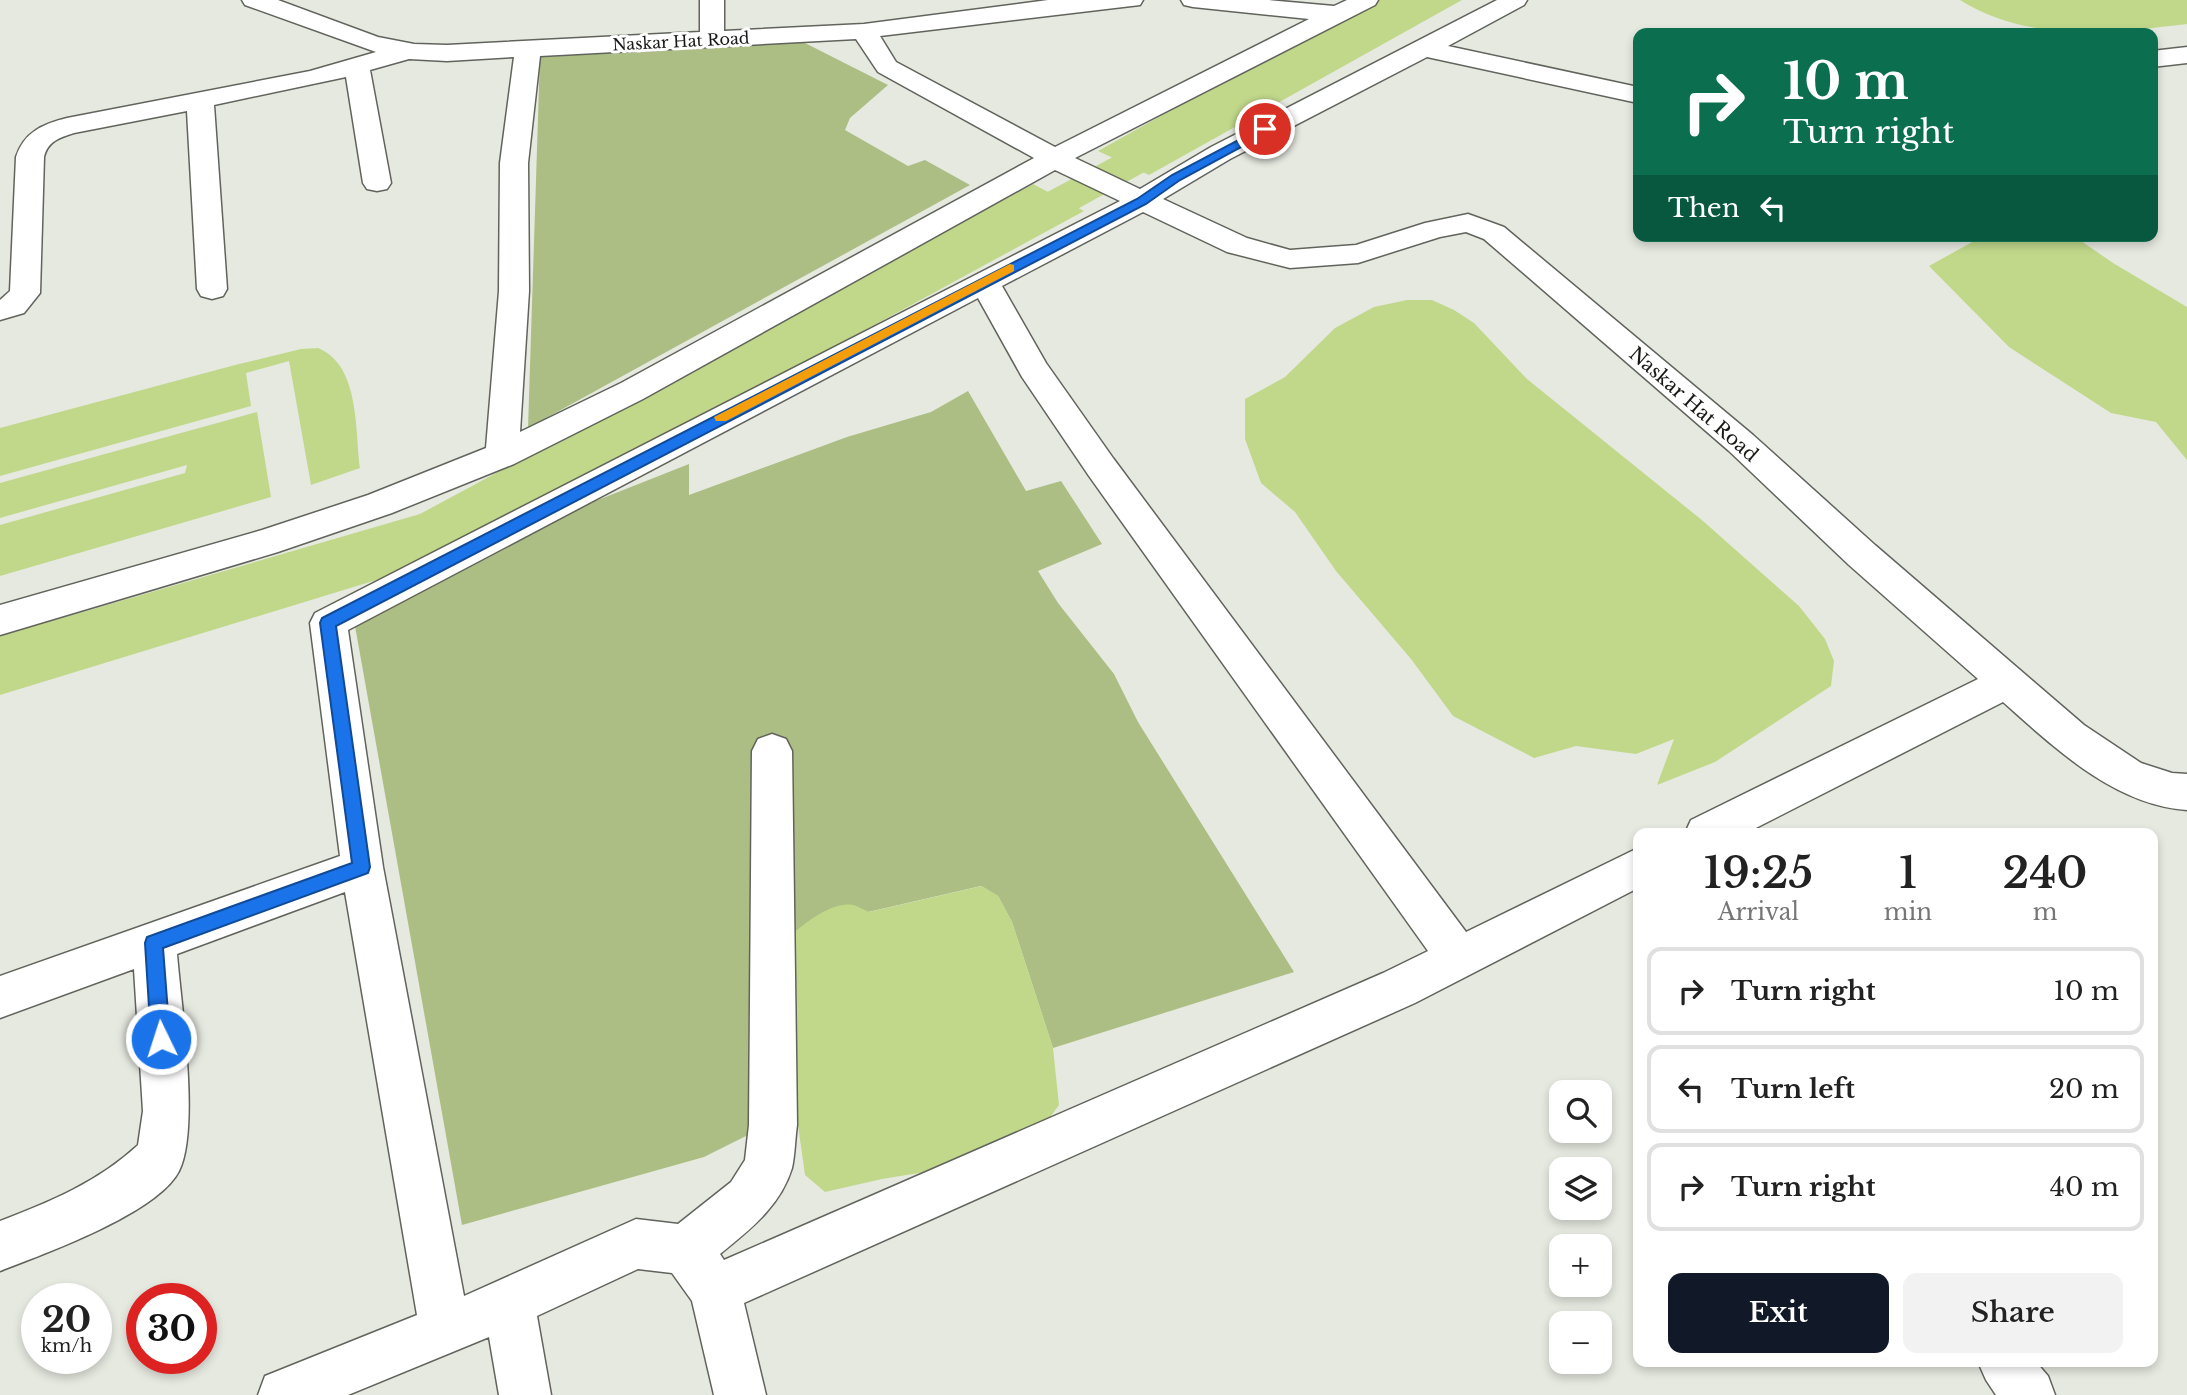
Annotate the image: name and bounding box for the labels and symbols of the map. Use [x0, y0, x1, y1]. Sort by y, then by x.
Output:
street label: Naskar Hat Road [612, 27, 750, 55]
pin [1235, 99, 1295, 159]
street label: Naskar Hat Road [1625, 342, 1763, 467]
position arrow [124, 1002, 198, 1076]
speed limit sign: 30 [126, 1283, 217, 1374]

